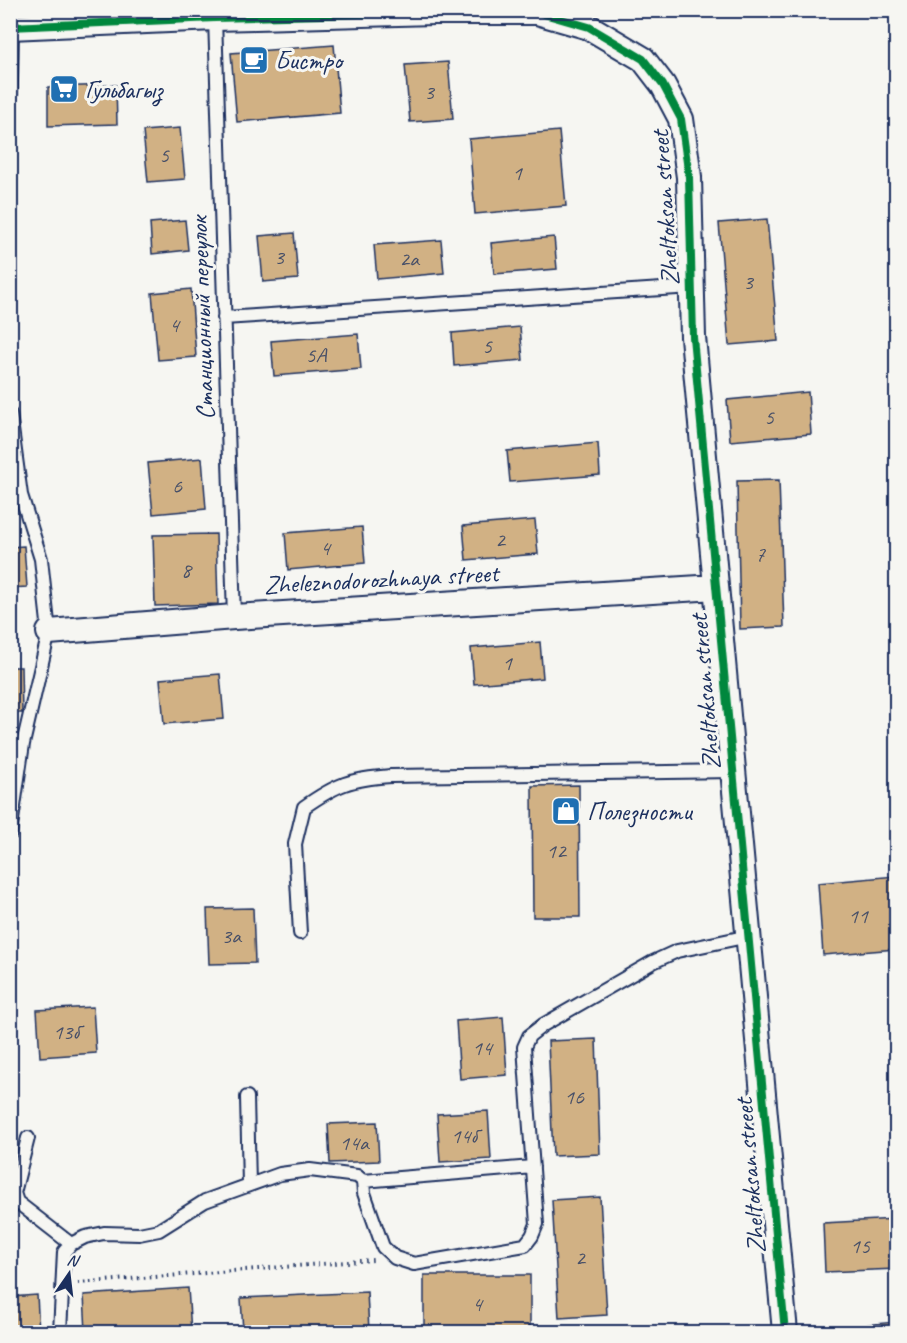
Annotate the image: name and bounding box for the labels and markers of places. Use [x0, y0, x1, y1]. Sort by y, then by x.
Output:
cafe icon: Бистро [238, 44, 270, 76]
place label: Бистро [275, 44, 345, 77]
supermarket icon: Гульбагыз [48, 73, 80, 105]
place label: Гульбагыз [85, 73, 164, 107]
shop icon: Полезности [550, 795, 582, 827]
place label: Полезности [587, 795, 693, 828]

